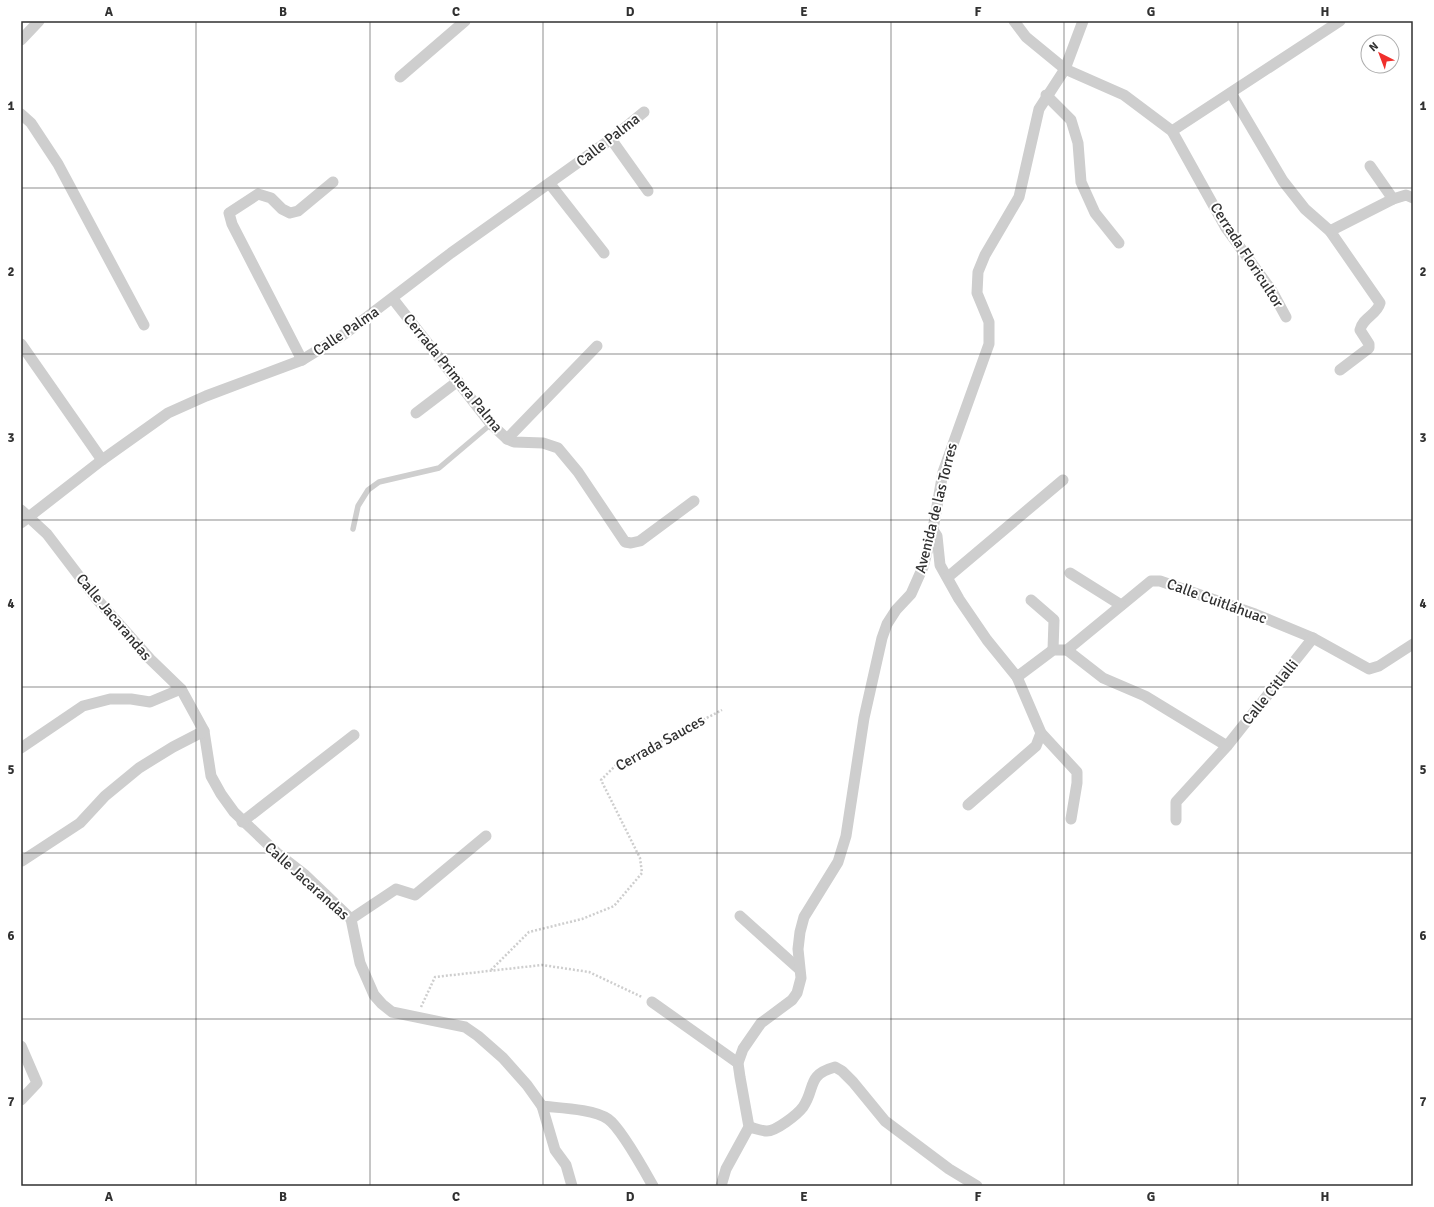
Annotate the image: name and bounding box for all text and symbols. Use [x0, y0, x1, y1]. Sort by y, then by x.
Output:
text: A [105, 4, 114, 20]
text: B [279, 4, 287, 20]
text: C [452, 4, 460, 20]
text: D [626, 4, 635, 20]
text: E [800, 4, 808, 20]
text: F [975, 4, 982, 20]
text: G [1147, 4, 1155, 20]
text: H [1321, 4, 1329, 20]
north arrow [1360, 34, 1400, 74]
text: N [1366, 40, 1381, 54]
text: 1 [7, 98, 15, 114]
text: 1 [1419, 98, 1427, 114]
street label: Calle Palma [573, 110, 643, 170]
street label: Cerrada Floricultor [1206, 199, 1288, 311]
text: 2 [7, 264, 15, 280]
text: 2 [1419, 264, 1427, 280]
street label: Calle Palma [310, 302, 382, 360]
street label: Cerrada Primera Palma [400, 310, 506, 436]
text: 3 [7, 430, 15, 446]
text: 3 [1419, 430, 1427, 446]
street label: Avenida de las Torres [911, 441, 961, 575]
street label: Calle Jacarandas [72, 570, 156, 664]
street label: Calle Cuitláhuac [1164, 575, 1270, 627]
text: 4 [7, 596, 15, 612]
text: 4 [1419, 596, 1427, 612]
street label: Calle Citlalli [1238, 656, 1302, 728]
street label: Cerrada Sauces [612, 711, 708, 775]
text: 5 [7, 762, 15, 778]
text: 5 [1419, 762, 1427, 778]
street label: Calle Jacarandas [261, 838, 353, 924]
text: 6 [7, 928, 15, 944]
text: 6 [1419, 928, 1427, 944]
text: 7 [7, 1094, 15, 1110]
text: 7 [1419, 1094, 1427, 1110]
text: A [105, 1189, 114, 1205]
text: B [279, 1189, 287, 1205]
text: C [452, 1189, 460, 1205]
text: D [626, 1189, 635, 1205]
text: E [800, 1189, 808, 1205]
text: F [975, 1189, 982, 1205]
text: G [1147, 1189, 1155, 1205]
text: H [1321, 1189, 1329, 1205]

